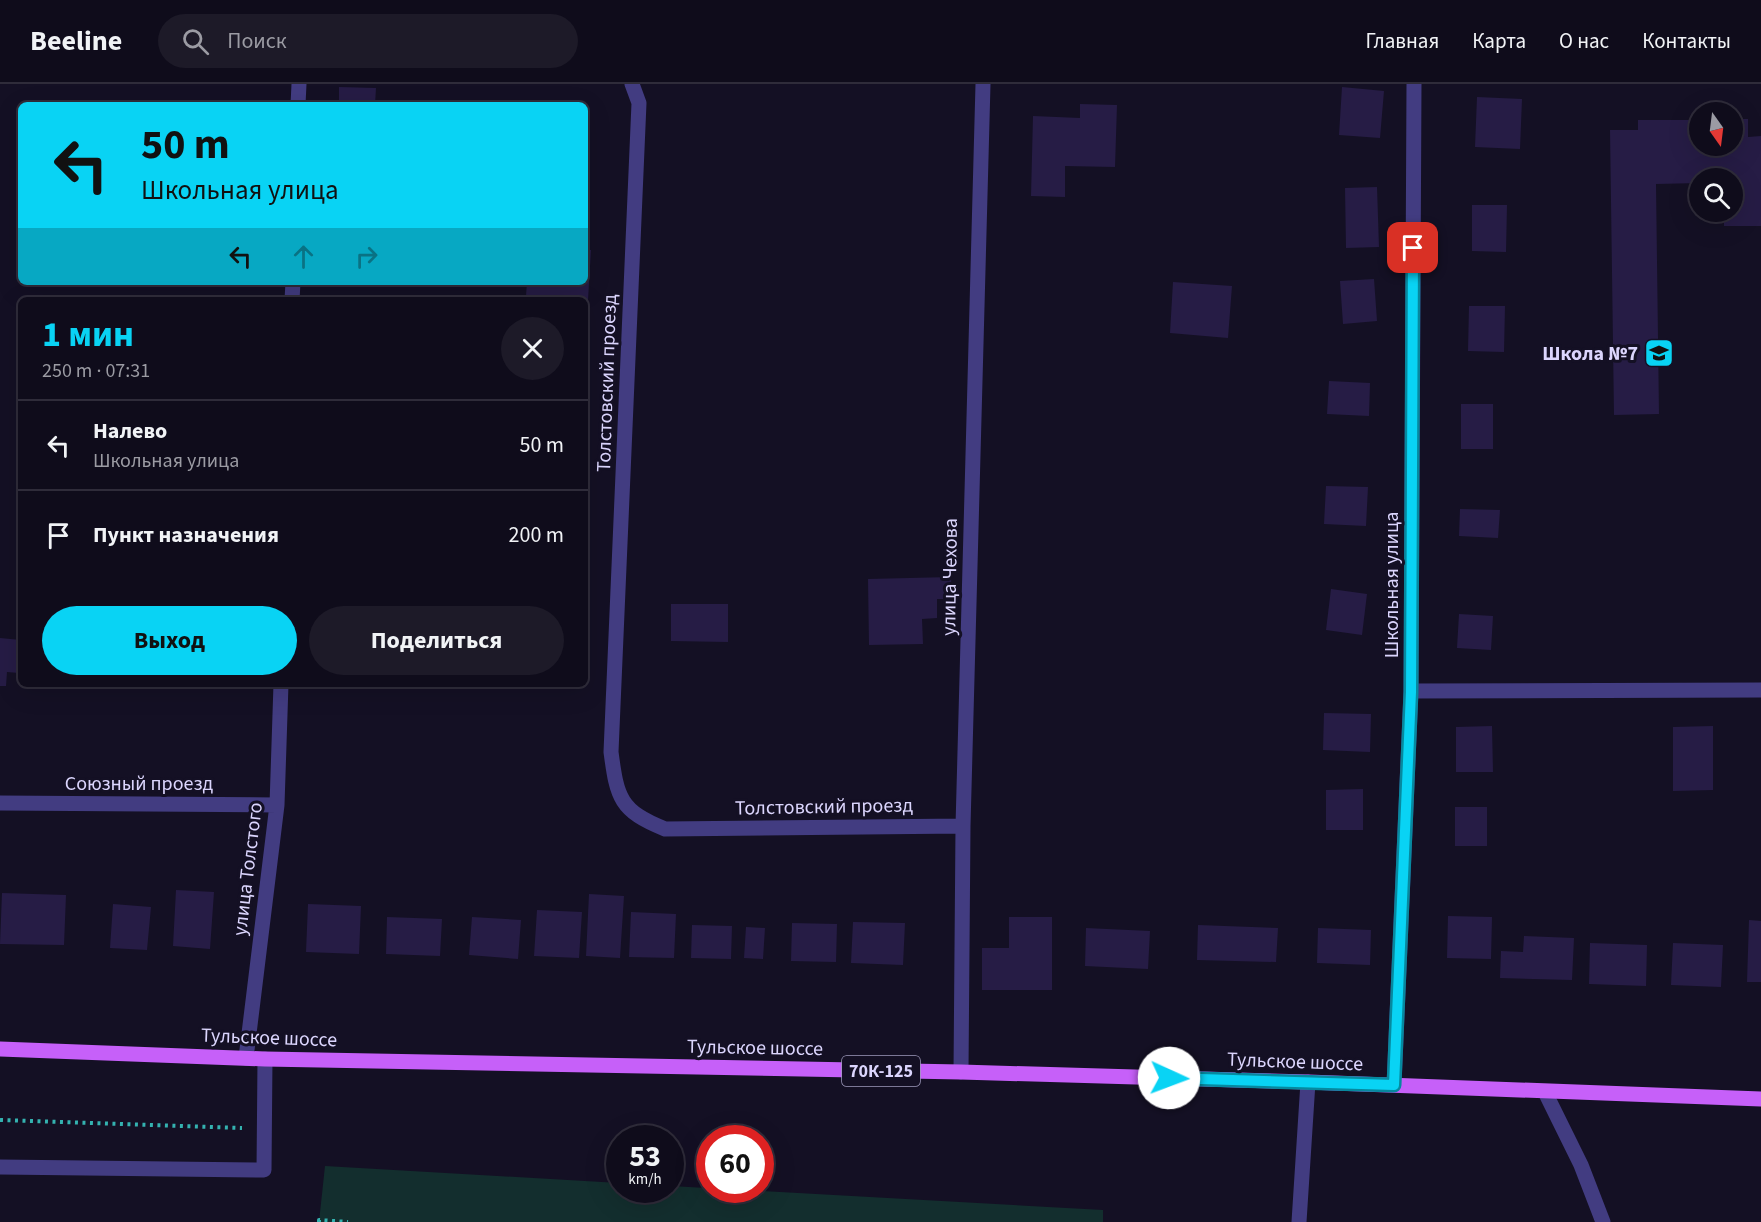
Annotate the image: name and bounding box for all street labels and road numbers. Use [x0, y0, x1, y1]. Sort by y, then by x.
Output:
street label: Толстовский проезд [590, 293, 624, 472]
street label: Школьная улица [1378, 512, 1406, 658]
street label: улица Чехова [935, 518, 965, 636]
street label: Союзный проезд [65, 770, 214, 798]
street label: Толстовский проезд [735, 791, 914, 823]
street label: улица Толстого [226, 801, 270, 937]
street label: Тульское шоссе [200, 1022, 338, 1054]
street label: Тульское шоссе [687, 1033, 823, 1063]
street label: Тульское шоссе [1226, 1046, 1364, 1078]
road number: 70К-125 [842, 1056, 920, 1086]

